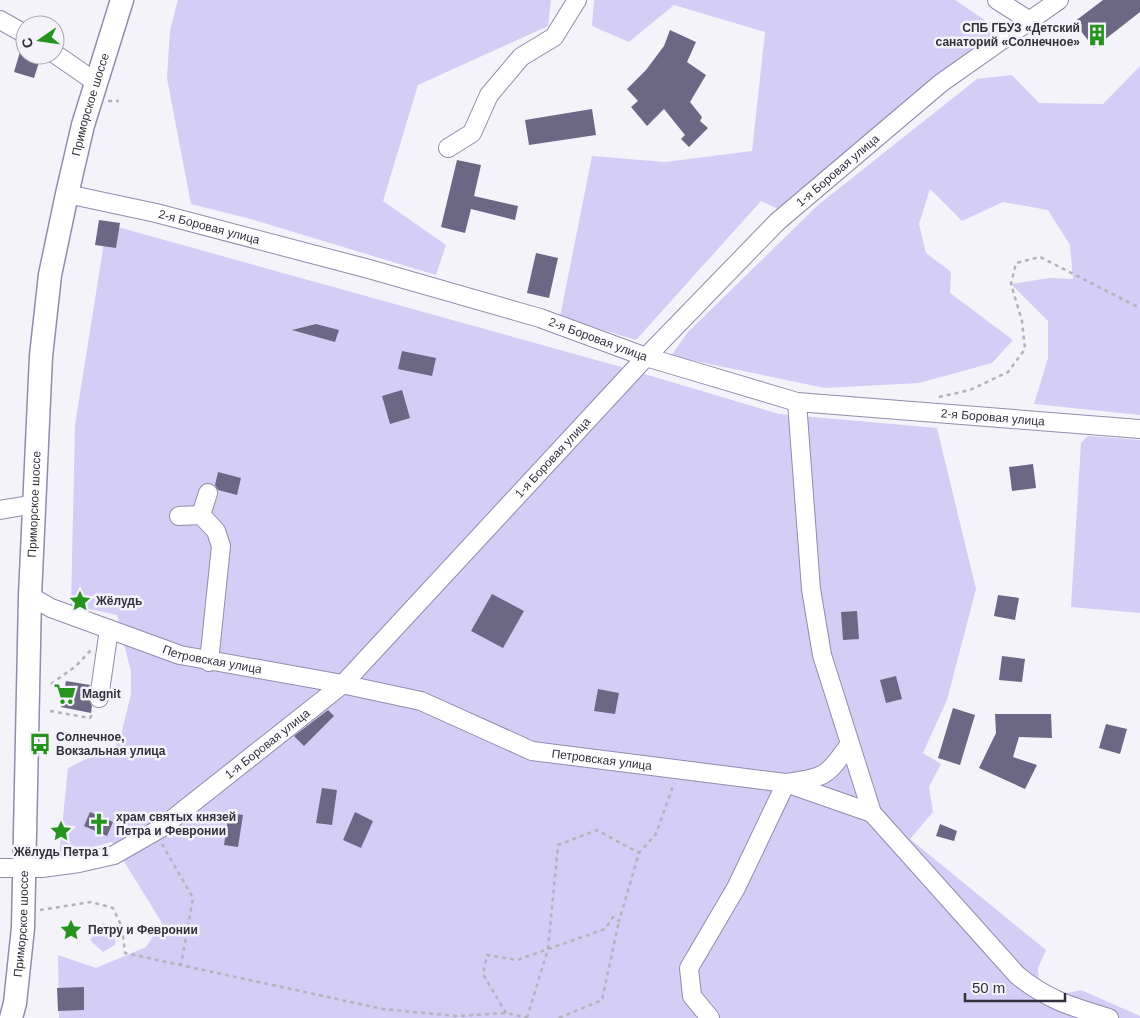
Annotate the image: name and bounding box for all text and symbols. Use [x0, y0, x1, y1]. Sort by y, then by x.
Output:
north arrow [15, 15, 65, 65]
place label: СПБ ГБУЗ «Детский санаторий «Солнечное» [936, 21, 1080, 49]
building icon: СПБ ГБУЗ «Детский санаторий «Солнечное» [1084, 22, 1110, 48]
text: С [18, 36, 36, 50]
street label: Приморское шоссе [69, 51, 112, 158]
street label: 1-я Боровая улица [793, 131, 882, 210]
street label: 2-я Боровая улица [157, 207, 262, 247]
street label: 2-я Боровая улица [547, 315, 650, 364]
street label: 2-я Боровая улица [940, 406, 1046, 429]
street label: 1-я Боровая улица [512, 414, 593, 501]
street label: Приморское шоссе [25, 450, 44, 558]
place icon: Жёлудь [67, 588, 93, 614]
place label: Жёлудь [95, 594, 142, 608]
street label: Петровская улица [161, 642, 263, 677]
supermarket icon: Magnit [52, 681, 78, 707]
place label: Magnit [82, 687, 121, 701]
street label: 1-я Боровая улица [222, 706, 313, 782]
place label: Солнечное, Вокзальная улица [56, 730, 166, 758]
bus stop icon: Солнечное, Вокзальная улица [27, 731, 53, 757]
street label: Петровская улица [551, 747, 653, 773]
place label: храм святых князей Петра и Февронии [116, 810, 236, 838]
church icon: храм святых князей Петра и Февронии [86, 811, 112, 837]
place icon: Жёлудь Петра 1 [48, 818, 74, 844]
place label: Жёлудь Петра 1 [13, 845, 109, 859]
street label: Приморское шоссе [11, 870, 31, 978]
place icon: Петру и Февронии [58, 917, 84, 943]
place label: Петру и Февронии [88, 923, 198, 937]
scale bar [965, 970, 1065, 1002]
text: 50 m [972, 979, 1005, 996]

